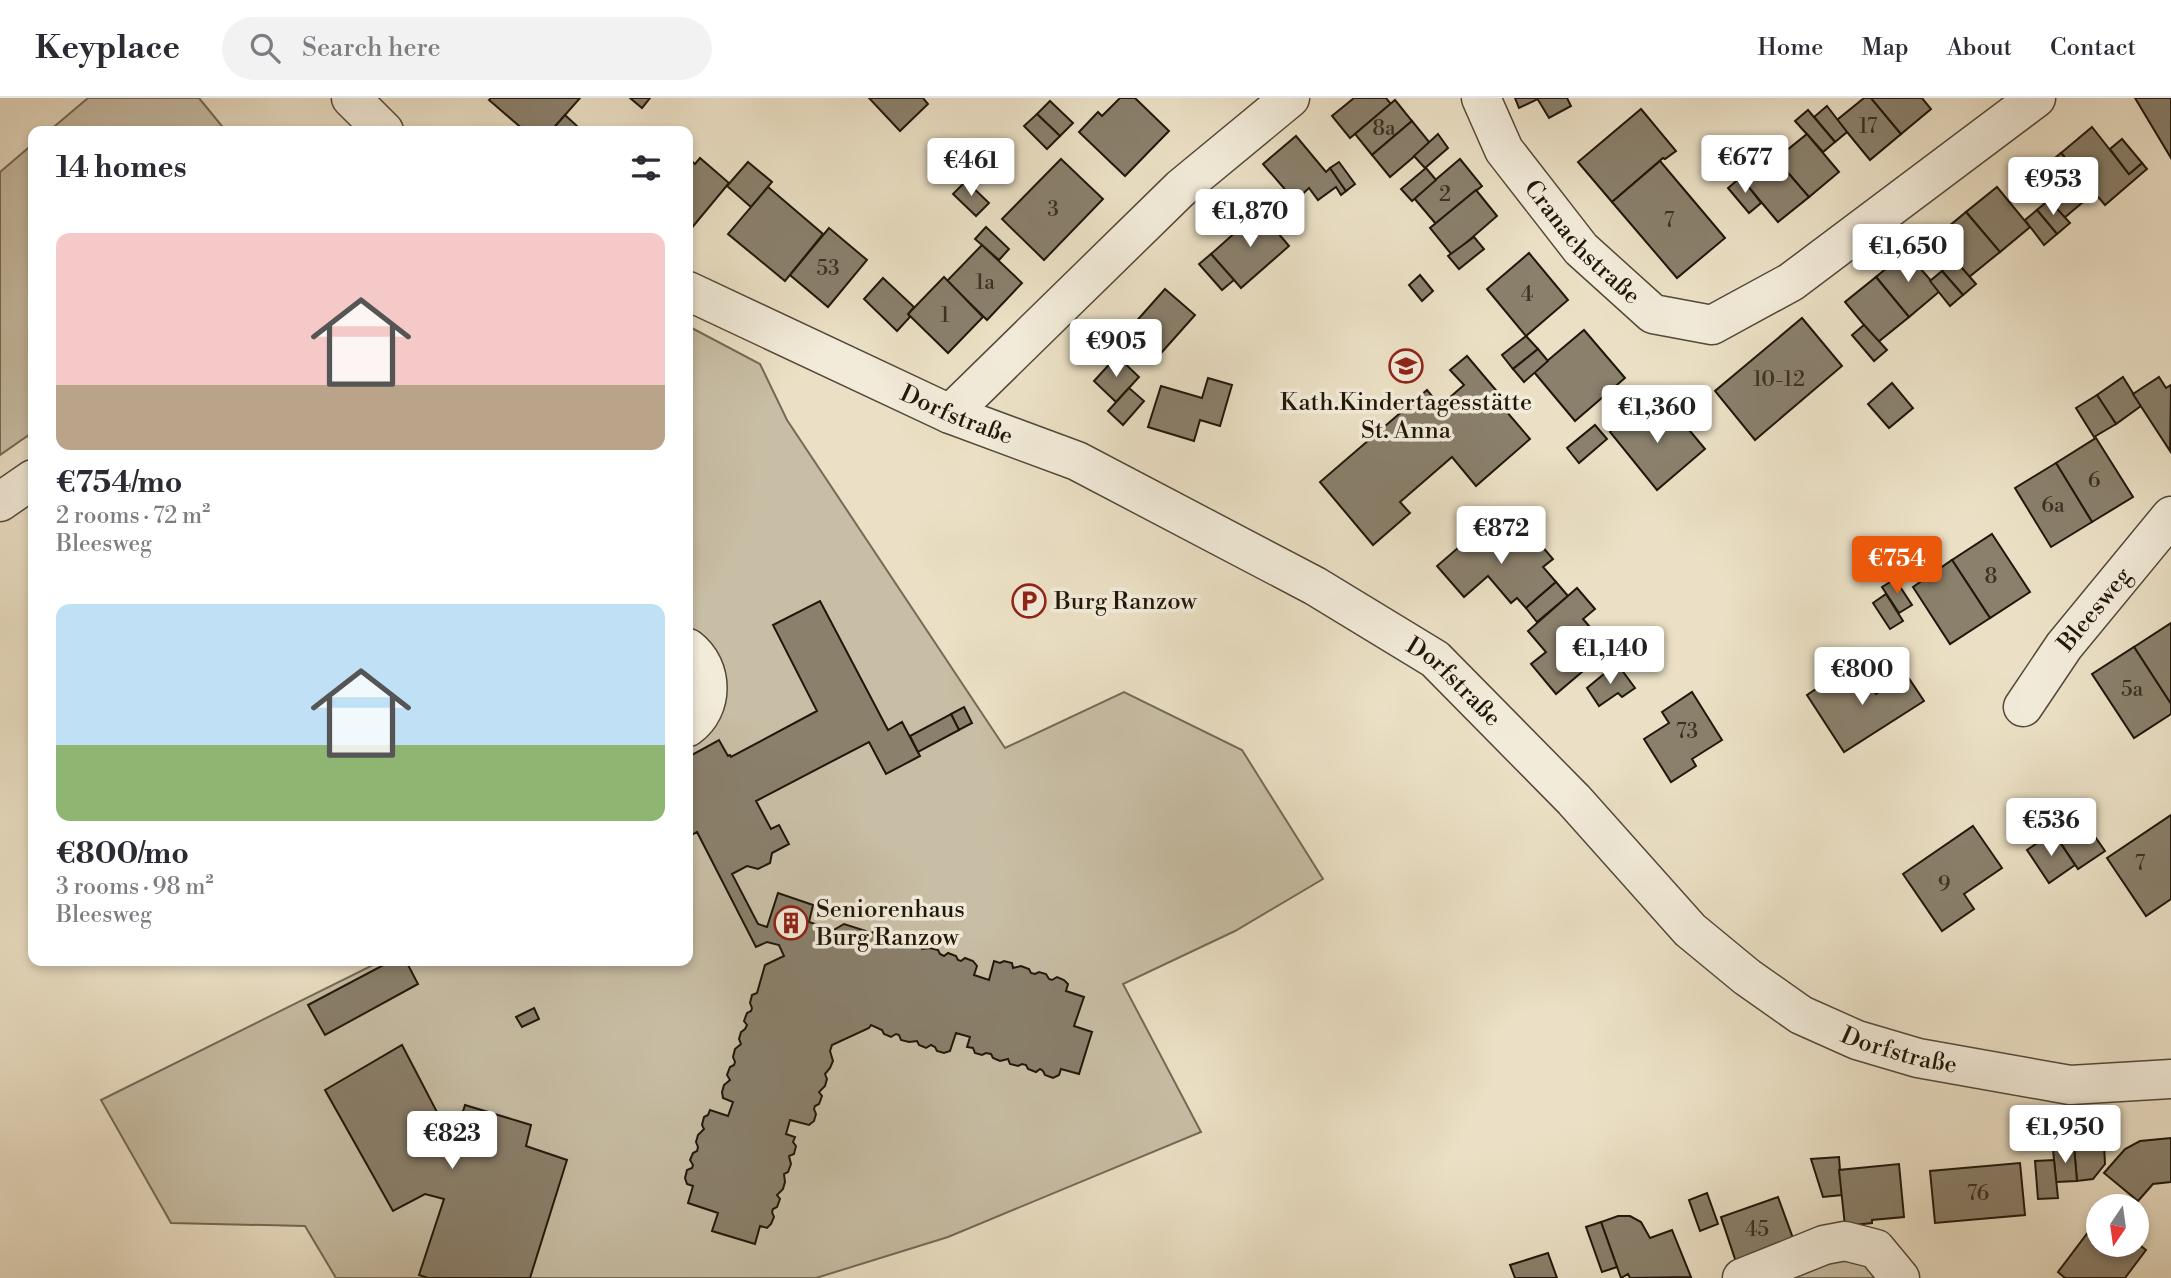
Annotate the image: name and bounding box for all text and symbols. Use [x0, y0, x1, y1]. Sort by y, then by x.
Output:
search box [222, 17, 712, 80]
text: Keyplace [35, 28, 180, 69]
icon: search [246, 29, 284, 67]
text: Search here [302, 32, 441, 64]
text: Home [1758, 33, 1823, 63]
text: Map [1861, 33, 1909, 63]
text: About [1947, 33, 2012, 63]
text: Contact [2050, 33, 2136, 63]
house number: 17 [1859, 114, 1878, 140]
house number: 8a [1372, 116, 1396, 142]
pin: €677 [1704, 136, 1786, 195]
pin: €461 [930, 139, 1012, 198]
text: €677 [1717, 144, 1773, 172]
text: €461 [943, 147, 999, 175]
text: 14 homes [56, 149, 187, 187]
icon: filters [627, 149, 665, 187]
pin: €953 [2012, 158, 2094, 217]
text: €953 [2024, 166, 2082, 194]
street label: Cranachstraße [1517, 174, 1646, 311]
house number: 2 [1439, 182, 1451, 208]
pin: €1,870 [1193, 190, 1307, 249]
house number: 3 [1047, 197, 1059, 223]
text: €1,870 [1211, 198, 1289, 226]
house number: 7 [1664, 208, 1675, 234]
pin: €1,650 [1851, 225, 1965, 284]
text: €1,650 [1869, 233, 1947, 261]
house number: 53 [816, 256, 840, 282]
house number: 1a [975, 270, 995, 296]
icon: home [298, 279, 424, 405]
house number: 4 [1521, 282, 1533, 308]
house number: 1 [940, 303, 950, 329]
pin: €905 [1075, 320, 1157, 379]
text: €905 [1086, 328, 1146, 356]
school or university icon: Kath.Kindertagesstätte St. Anna [1387, 347, 1425, 385]
house number: 10-12 [1753, 367, 1805, 393]
street label: Dorfstraße [895, 379, 1017, 452]
pin: €1,360 [1600, 386, 1714, 445]
place label: Kath.Kindertagesstätte St. Anna [1280, 388, 1532, 446]
text: €1,360 [1618, 394, 1696, 422]
text: €754/mo [56, 464, 182, 502]
house number: 6 [2088, 468, 2101, 494]
house number: 6a [2041, 493, 2065, 519]
text: 2 rooms · 72 m² [56, 502, 210, 530]
pin: €872 [1460, 506, 1542, 566]
text: €872 [1473, 515, 1529, 543]
text: Bleesweg [56, 530, 152, 558]
pin: €754 [1856, 536, 1938, 596]
text: €754 [1868, 545, 1926, 573]
street label: Bleesweg [2051, 561, 2139, 659]
house number: 8 [1985, 564, 1997, 590]
parking icon: Burg Ranzow [1010, 582, 1048, 620]
place label: Burg Ranzow [1053, 587, 1198, 617]
pin: €1,140 [1553, 626, 1667, 686]
street label: Dorfstraße [1400, 631, 1507, 733]
text: €1,140 [1572, 635, 1648, 663]
pin: €800 [1821, 648, 1903, 707]
icon: home [298, 650, 424, 776]
text: €800 [1830, 656, 1894, 684]
house number: 5a [2121, 677, 2143, 703]
house number: 73 [1676, 719, 1698, 745]
pin: €536 [2010, 798, 2092, 858]
text: €536 [2022, 807, 2080, 835]
text: €800/mo [56, 835, 189, 873]
house number: 7 [2135, 851, 2146, 877]
house number: 9 [1938, 872, 1950, 898]
text: 3 rooms · 98 m² [56, 873, 213, 901]
place label: Seniorenhaus Burg Ranzow [815, 895, 965, 953]
text: Bleesweg [56, 901, 152, 929]
building icon: Seniorenhaus Burg Ranzow [772, 904, 810, 942]
street label: Dorfstraße [1836, 1021, 1959, 1081]
pin: €1,950 [2008, 1105, 2122, 1165]
pin: €823 [411, 1112, 493, 1171]
text: €1,950 [2026, 1114, 2104, 1142]
text: €823 [423, 1120, 481, 1148]
house number: 76 [1967, 1181, 1990, 1207]
north arrow [2086, 1194, 2149, 1256]
map controls [2086, 1194, 2149, 1257]
house number: 45 [1745, 1217, 1769, 1243]

